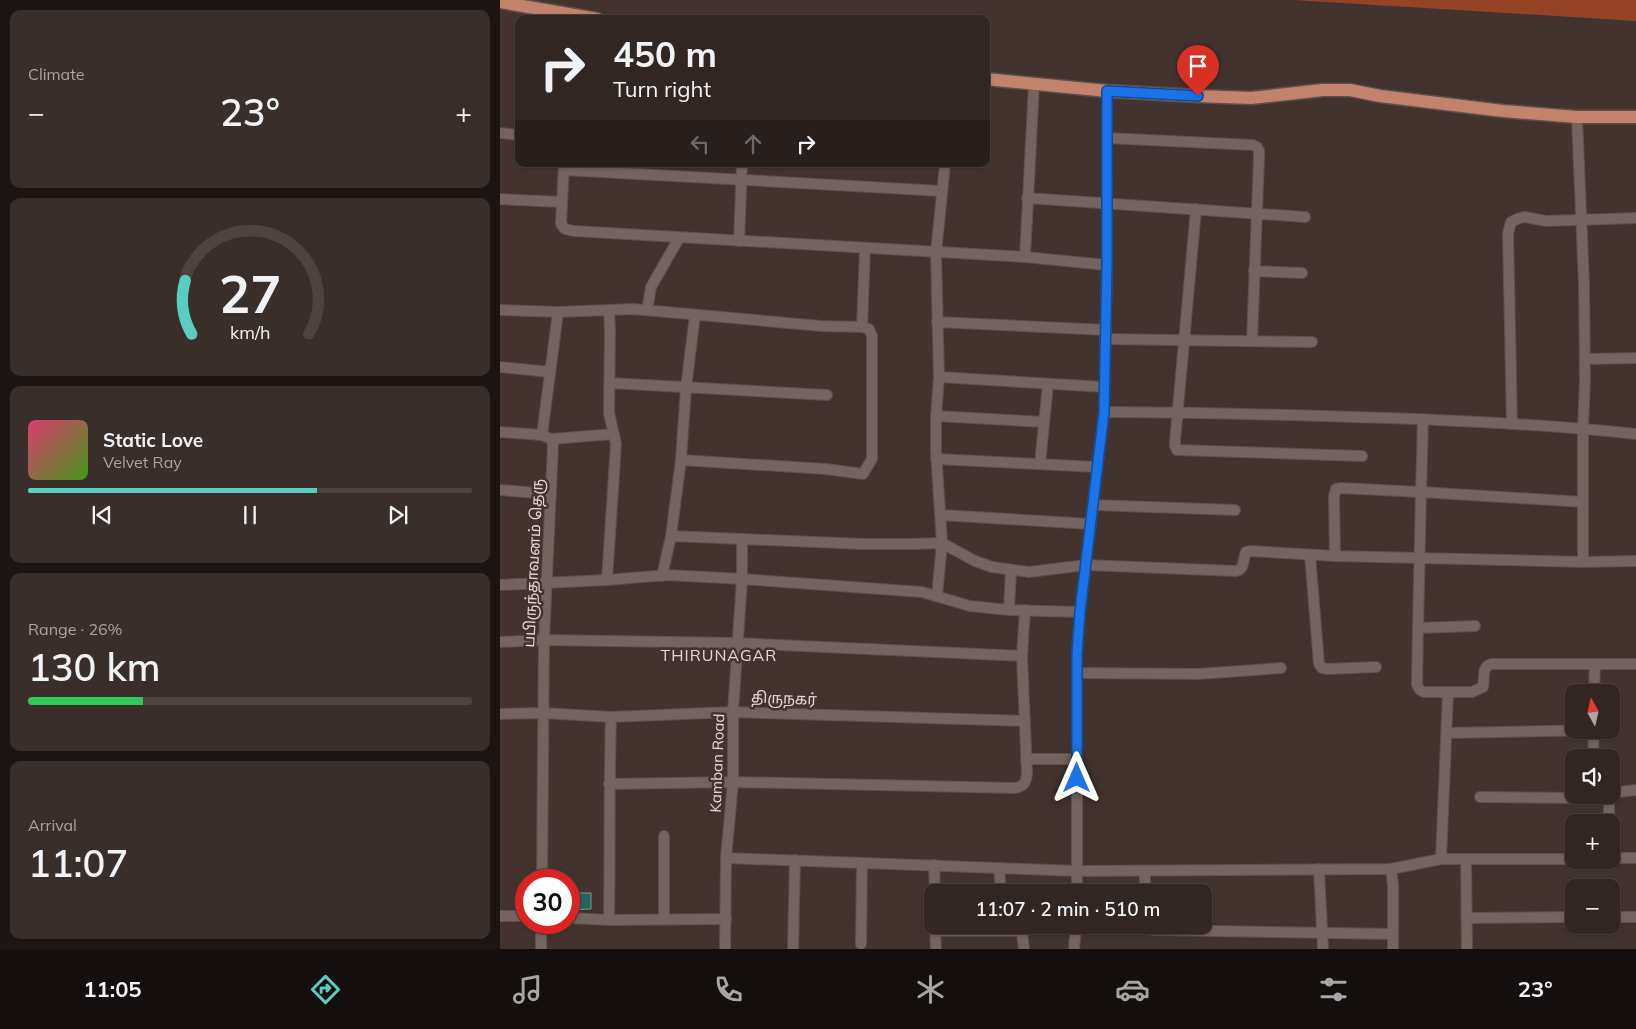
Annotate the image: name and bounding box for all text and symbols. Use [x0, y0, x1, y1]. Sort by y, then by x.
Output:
text: 450 m [613, 32, 717, 76]
icon: right [530, 35, 595, 100]
pin [1177, 45, 1219, 96]
icon: arrive [1184, 52, 1212, 80]
text: Climate [28, 64, 84, 84]
text: Turn right [613, 75, 711, 103]
text: 23° [220, 88, 280, 136]
text: − [28, 95, 45, 130]
text: + [455, 95, 472, 130]
icon: left [686, 130, 714, 158]
icon: ahead [739, 130, 767, 158]
icon: right [792, 130, 820, 158]
text: 27 [219, 261, 281, 326]
text: km/h [230, 321, 270, 343]
text: Static Love [103, 428, 203, 452]
text: Velvet Ray [103, 452, 182, 472]
street label: பபிருந்தாவனம் தெரு [519, 478, 549, 648]
icon: previous [88, 501, 116, 529]
icon: pause [236, 501, 264, 529]
icon: next [384, 501, 412, 529]
text: Range · 26% [28, 619, 123, 639]
text: 130 km [28, 643, 161, 691]
district label: THIRUNAGAR [661, 645, 777, 665]
north arrow [1565, 684, 1620, 739]
map controls [1565, 684, 1620, 934]
street label: திருநகர் [751, 687, 818, 711]
street label: Kamban Road [706, 713, 728, 813]
button: sound [1565, 749, 1620, 804]
position arrow [1050, 751, 1102, 803]
button: + [1565, 814, 1620, 869]
text: Arrival [28, 815, 77, 835]
text: 11:07 [28, 839, 128, 887]
speed limit sign: 30 [515, 869, 580, 934]
button: − [1565, 879, 1620, 934]
text: 11:07 · 2 min · 510 m [975, 897, 1161, 921]
icon: directions [308, 972, 343, 1007]
icon: music [510, 972, 545, 1007]
icon: phone [711, 972, 746, 1007]
icon: climate [913, 972, 948, 1007]
icon: car [1115, 972, 1150, 1007]
icon: filters [1316, 972, 1351, 1007]
text: 11:05 [83, 975, 142, 1003]
text: 23° [1518, 975, 1553, 1003]

